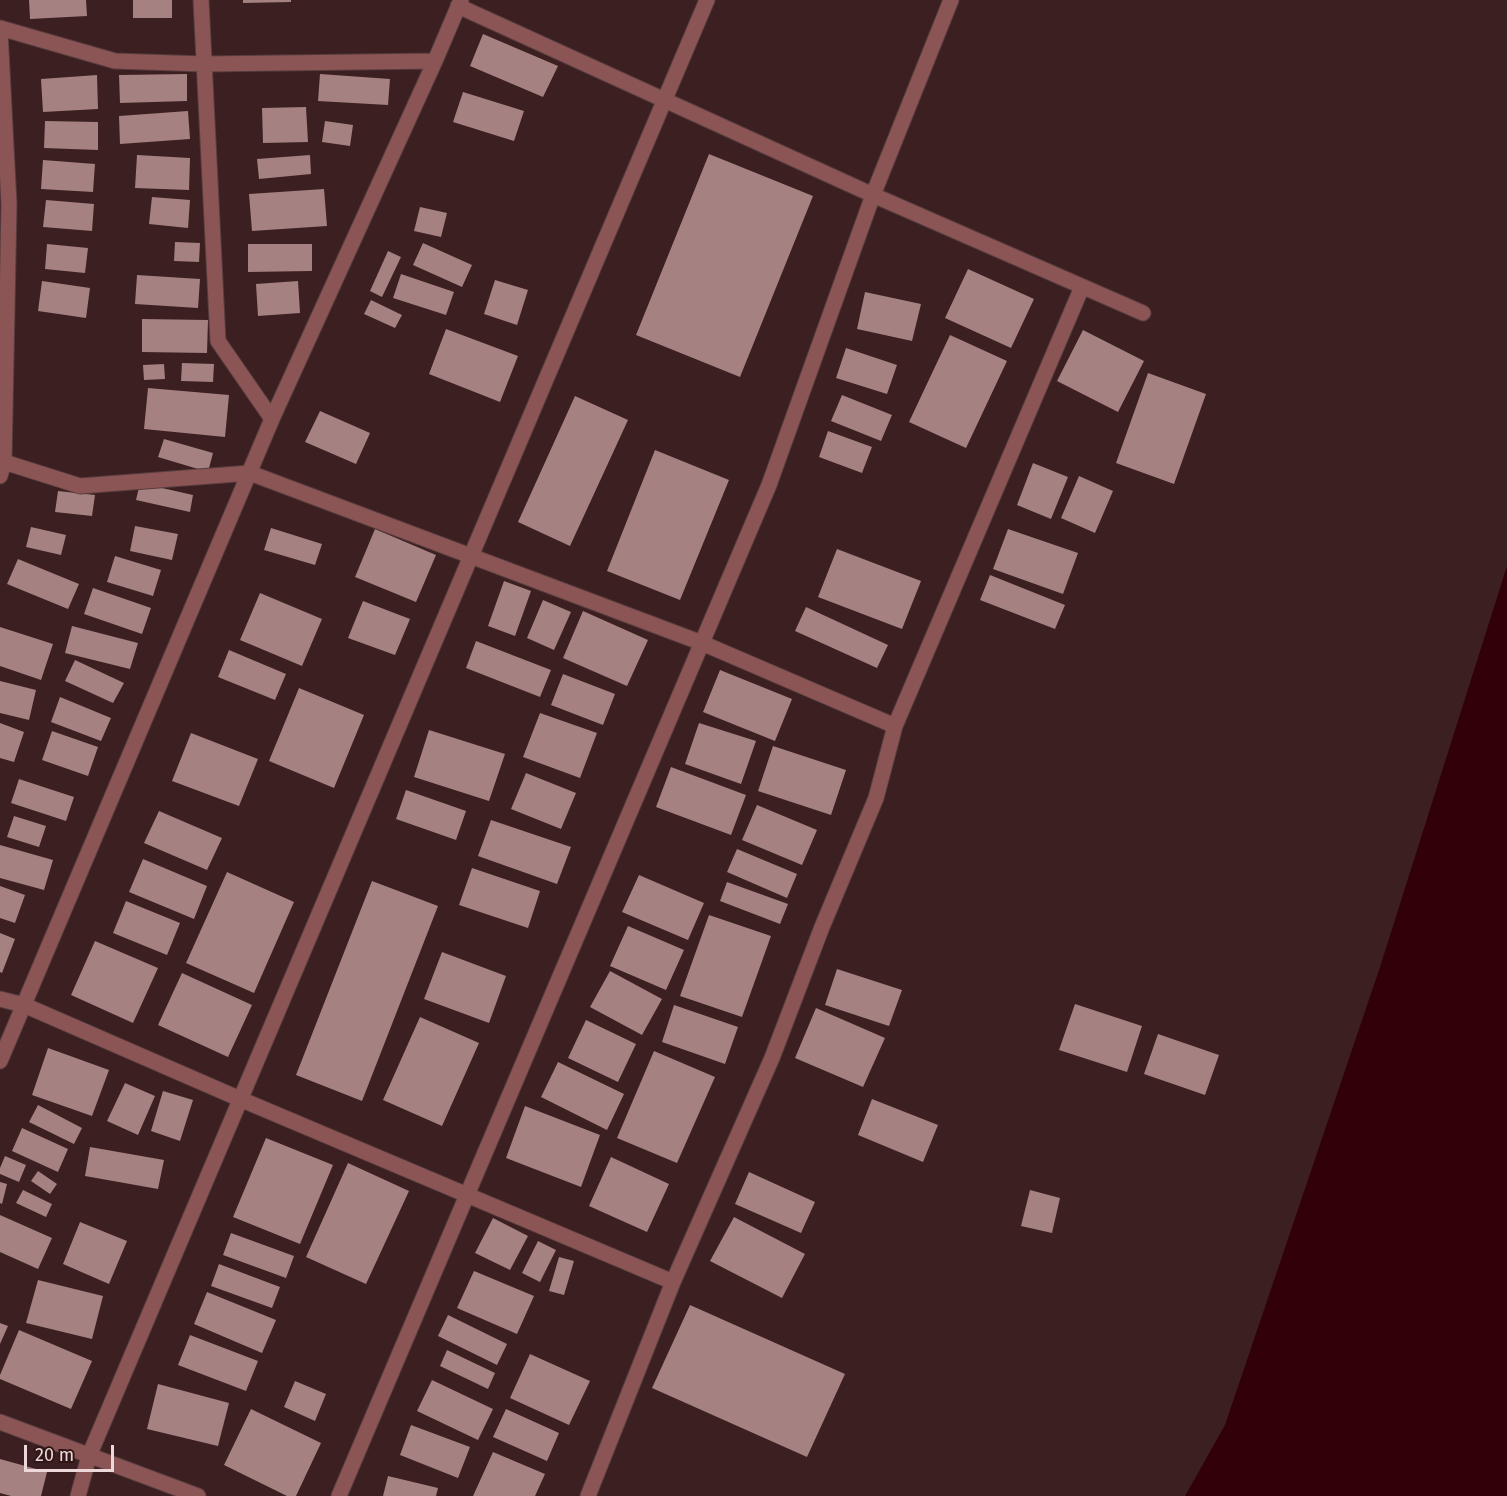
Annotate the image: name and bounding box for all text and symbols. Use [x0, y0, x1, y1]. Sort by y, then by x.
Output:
scale bar [27, 1433, 117, 1471]
text: 20 m [35, 1444, 74, 1466]

